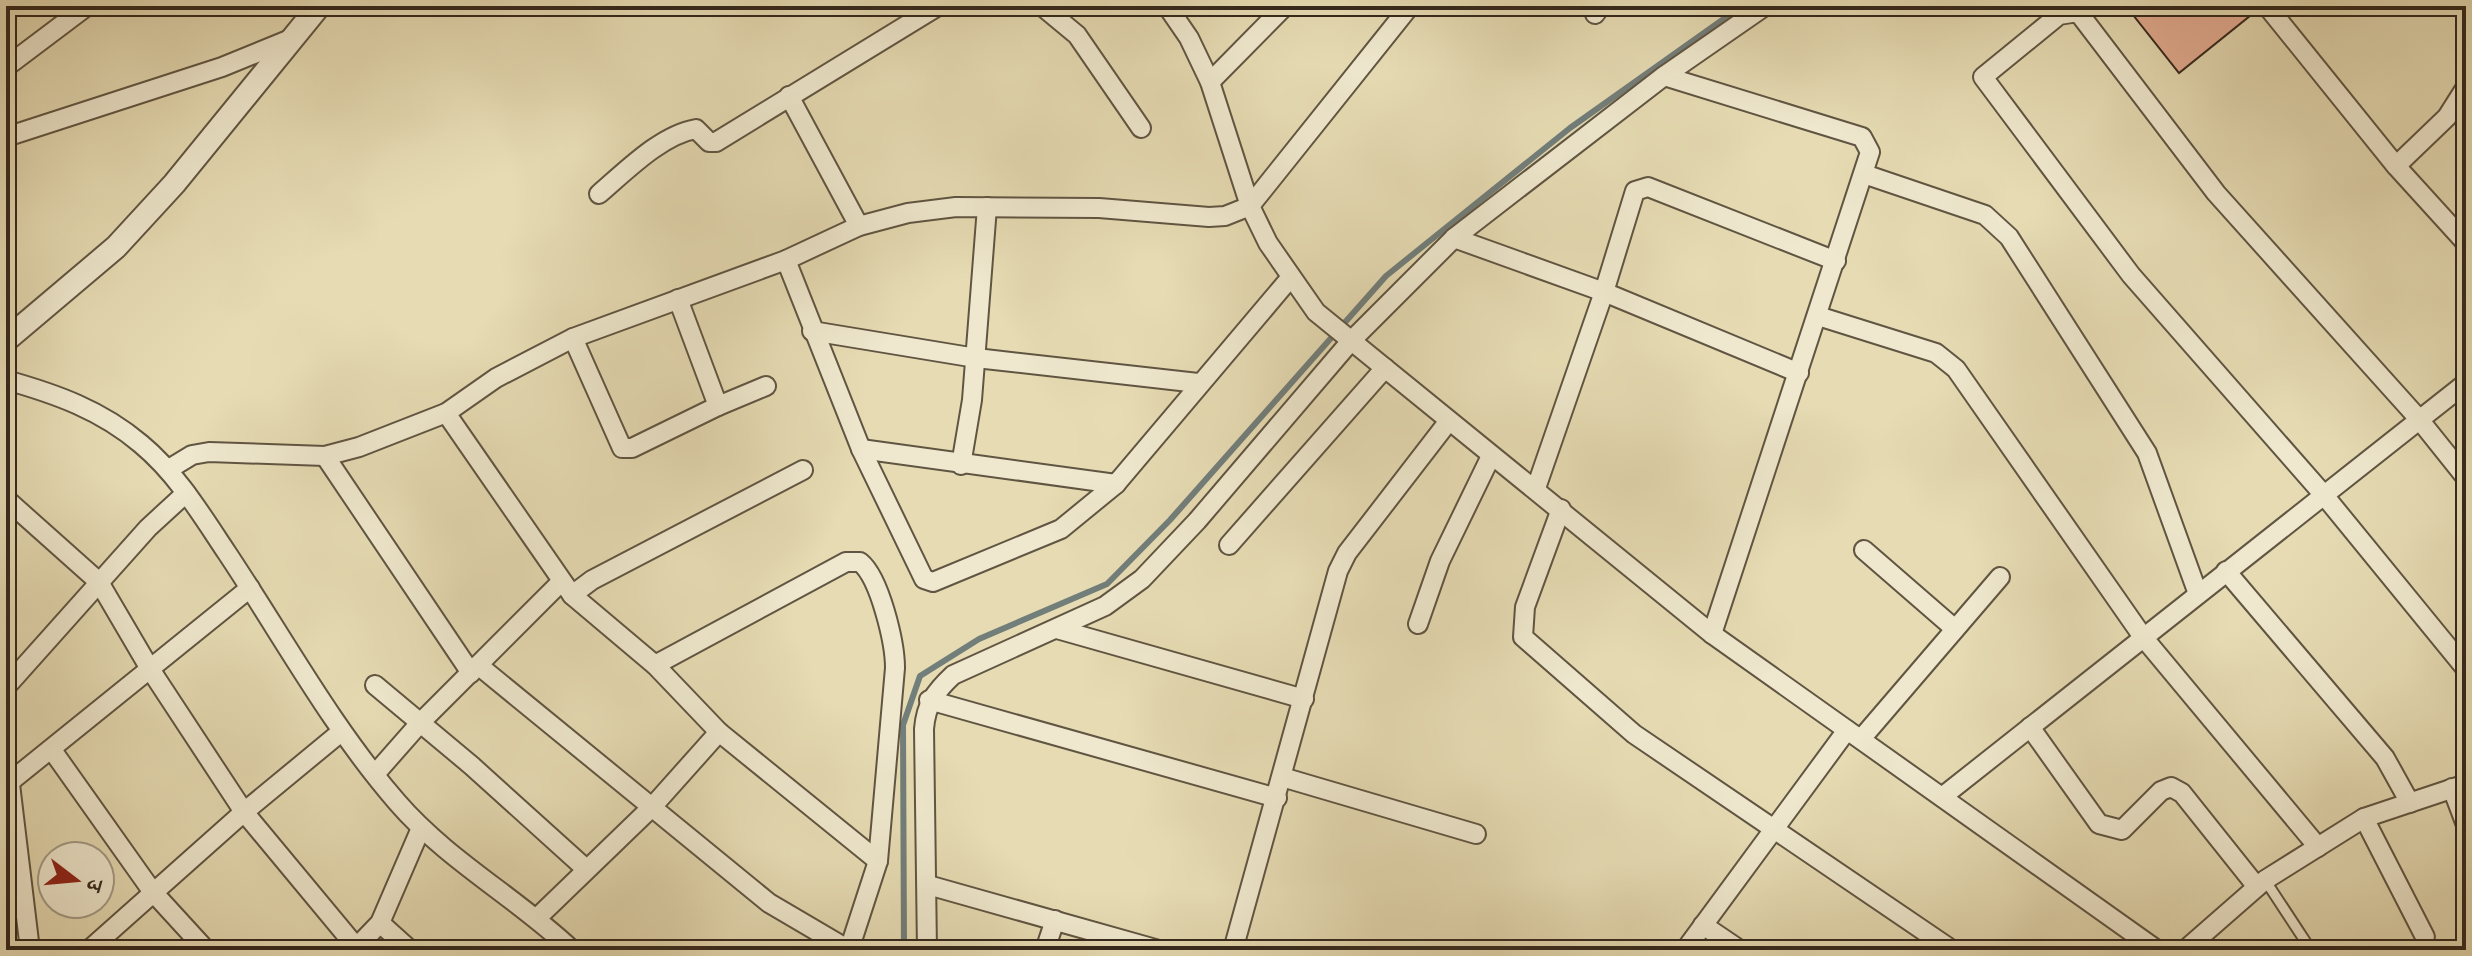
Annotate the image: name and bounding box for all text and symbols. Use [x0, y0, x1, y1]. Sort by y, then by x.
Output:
north arrow [36, 840, 116, 920]
text: उ [79, 874, 111, 896]

